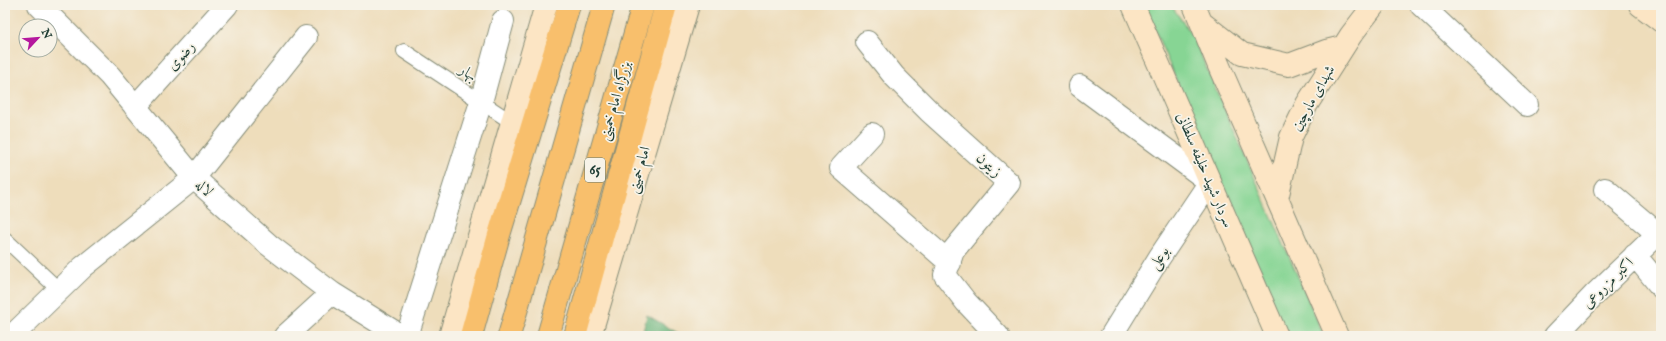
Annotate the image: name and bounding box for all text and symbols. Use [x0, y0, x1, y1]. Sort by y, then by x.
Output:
north arrow [18, 18, 58, 58]
text: N [37, 26, 55, 42]
street label: رضوی [163, 37, 199, 75]
street label: بهار [454, 59, 481, 86]
street label: بزرگراه امام خمینی [594, 59, 638, 144]
street label: شهدای مارچین [1287, 62, 1340, 135]
street label: سردار شهید خلیفه سلطانی [1172, 110, 1238, 230]
street label: امام خمینی [623, 144, 658, 197]
street label: زیتون [972, 149, 1006, 181]
road number: 65 [585, 158, 605, 182]
street label: لاله [191, 175, 217, 201]
street label: بوعلی [1145, 243, 1174, 274]
street label: اکبر مزروعی [1578, 253, 1638, 313]

